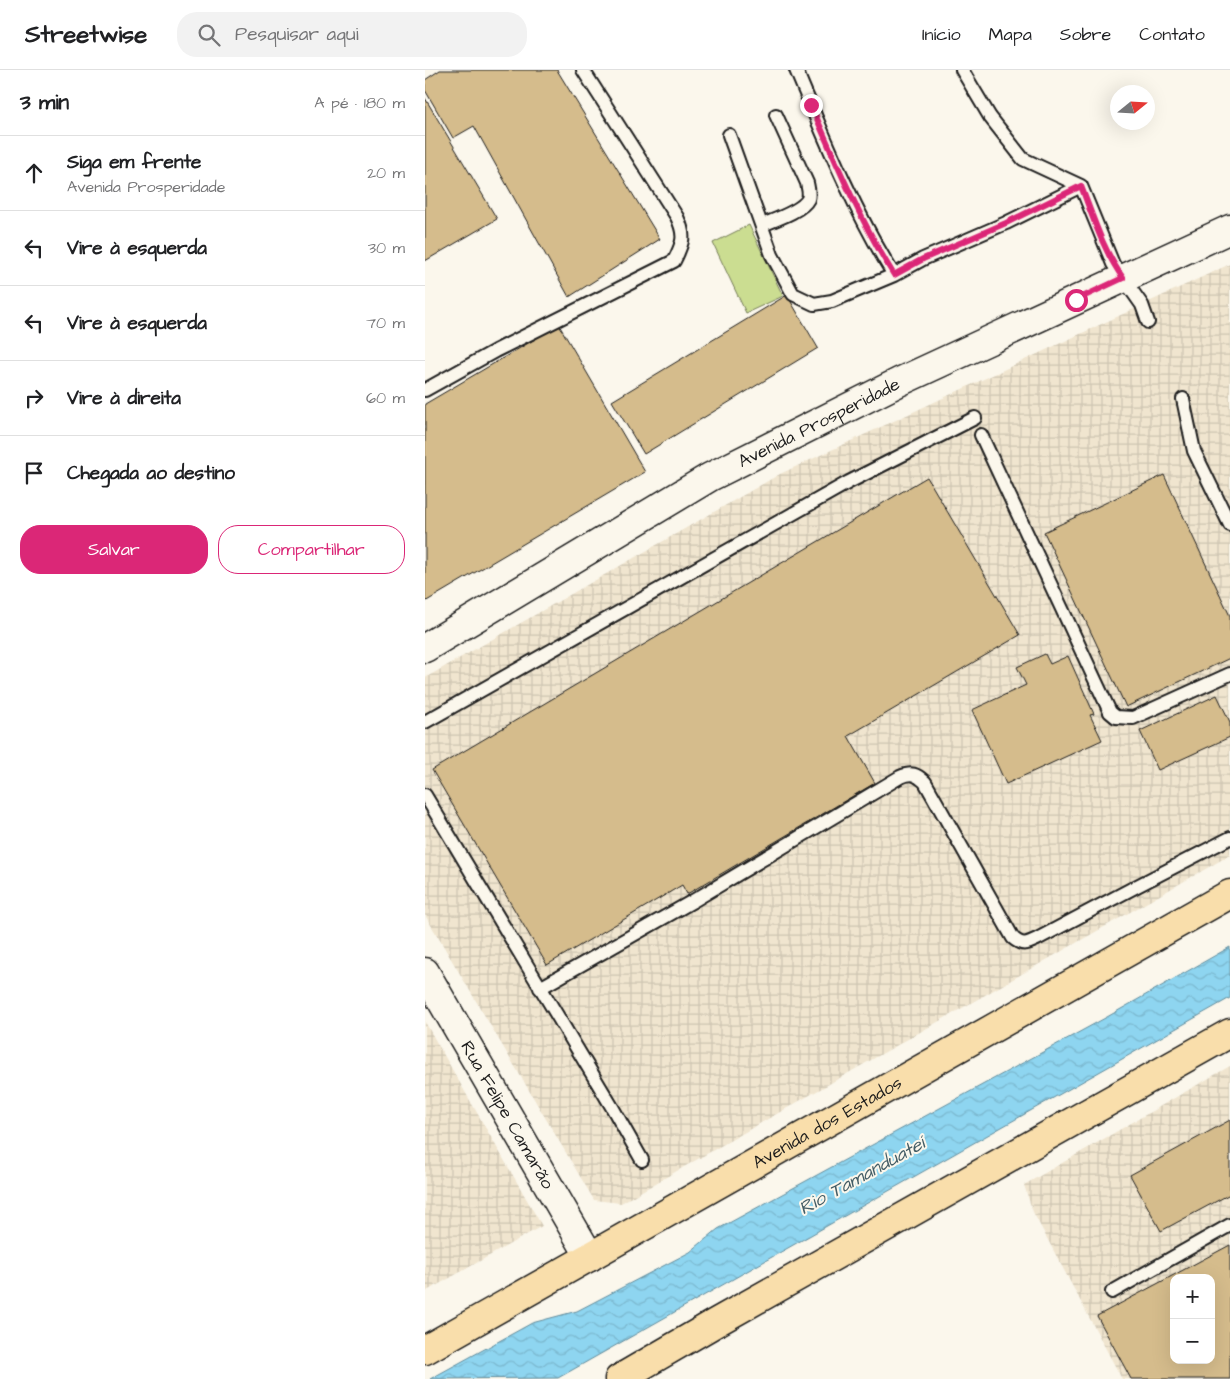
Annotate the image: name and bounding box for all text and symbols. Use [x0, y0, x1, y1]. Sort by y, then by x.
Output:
search box [177, 12, 527, 57]
text: Streetwise [25, 18, 147, 52]
icon: search [195, 21, 223, 49]
text: Pesquisar aqui [235, 21, 359, 48]
text: Início [922, 22, 961, 47]
text: Mapa [989, 22, 1032, 47]
text: Sobre [1060, 22, 1111, 47]
text: Contato [1139, 22, 1205, 47]
north arrow [1110, 85, 1155, 130]
text: 3 min [20, 88, 69, 117]
text: A pé · 180 m [314, 92, 405, 114]
route end [800, 94, 823, 117]
text: Siga em frente [67, 149, 201, 176]
icon: ahead [20, 159, 48, 187]
text: 20 m [367, 162, 405, 184]
text: Avenida Prosperidade [67, 176, 225, 198]
icon: left [20, 234, 48, 262]
text: Vire à esquerda [67, 235, 207, 262]
text: 30 m [368, 237, 405, 259]
route start [1065, 289, 1088, 312]
icon: left [20, 309, 48, 337]
text: Vire à esquerda [67, 310, 207, 337]
text: 70 m [366, 312, 405, 334]
street label: Avenida Prosperidade [734, 371, 904, 474]
icon: right [20, 384, 48, 412]
text: Vire à direita [67, 385, 181, 412]
text: 60 m [366, 387, 405, 409]
icon: arrive [20, 459, 48, 487]
text: Chegada ao destino [67, 460, 235, 487]
button: Salvar [20, 525, 208, 574]
button: Compartilhar [218, 525, 405, 574]
street label: Rua Felipe Camarão [454, 1036, 560, 1194]
street label: Avenida dos Estados [748, 1070, 907, 1175]
water label: Rio Tamanduateí [794, 1129, 932, 1222]
map controls [1170, 1274, 1215, 1364]
button: + [1170, 1274, 1215, 1319]
button: − [1170, 1319, 1215, 1364]

